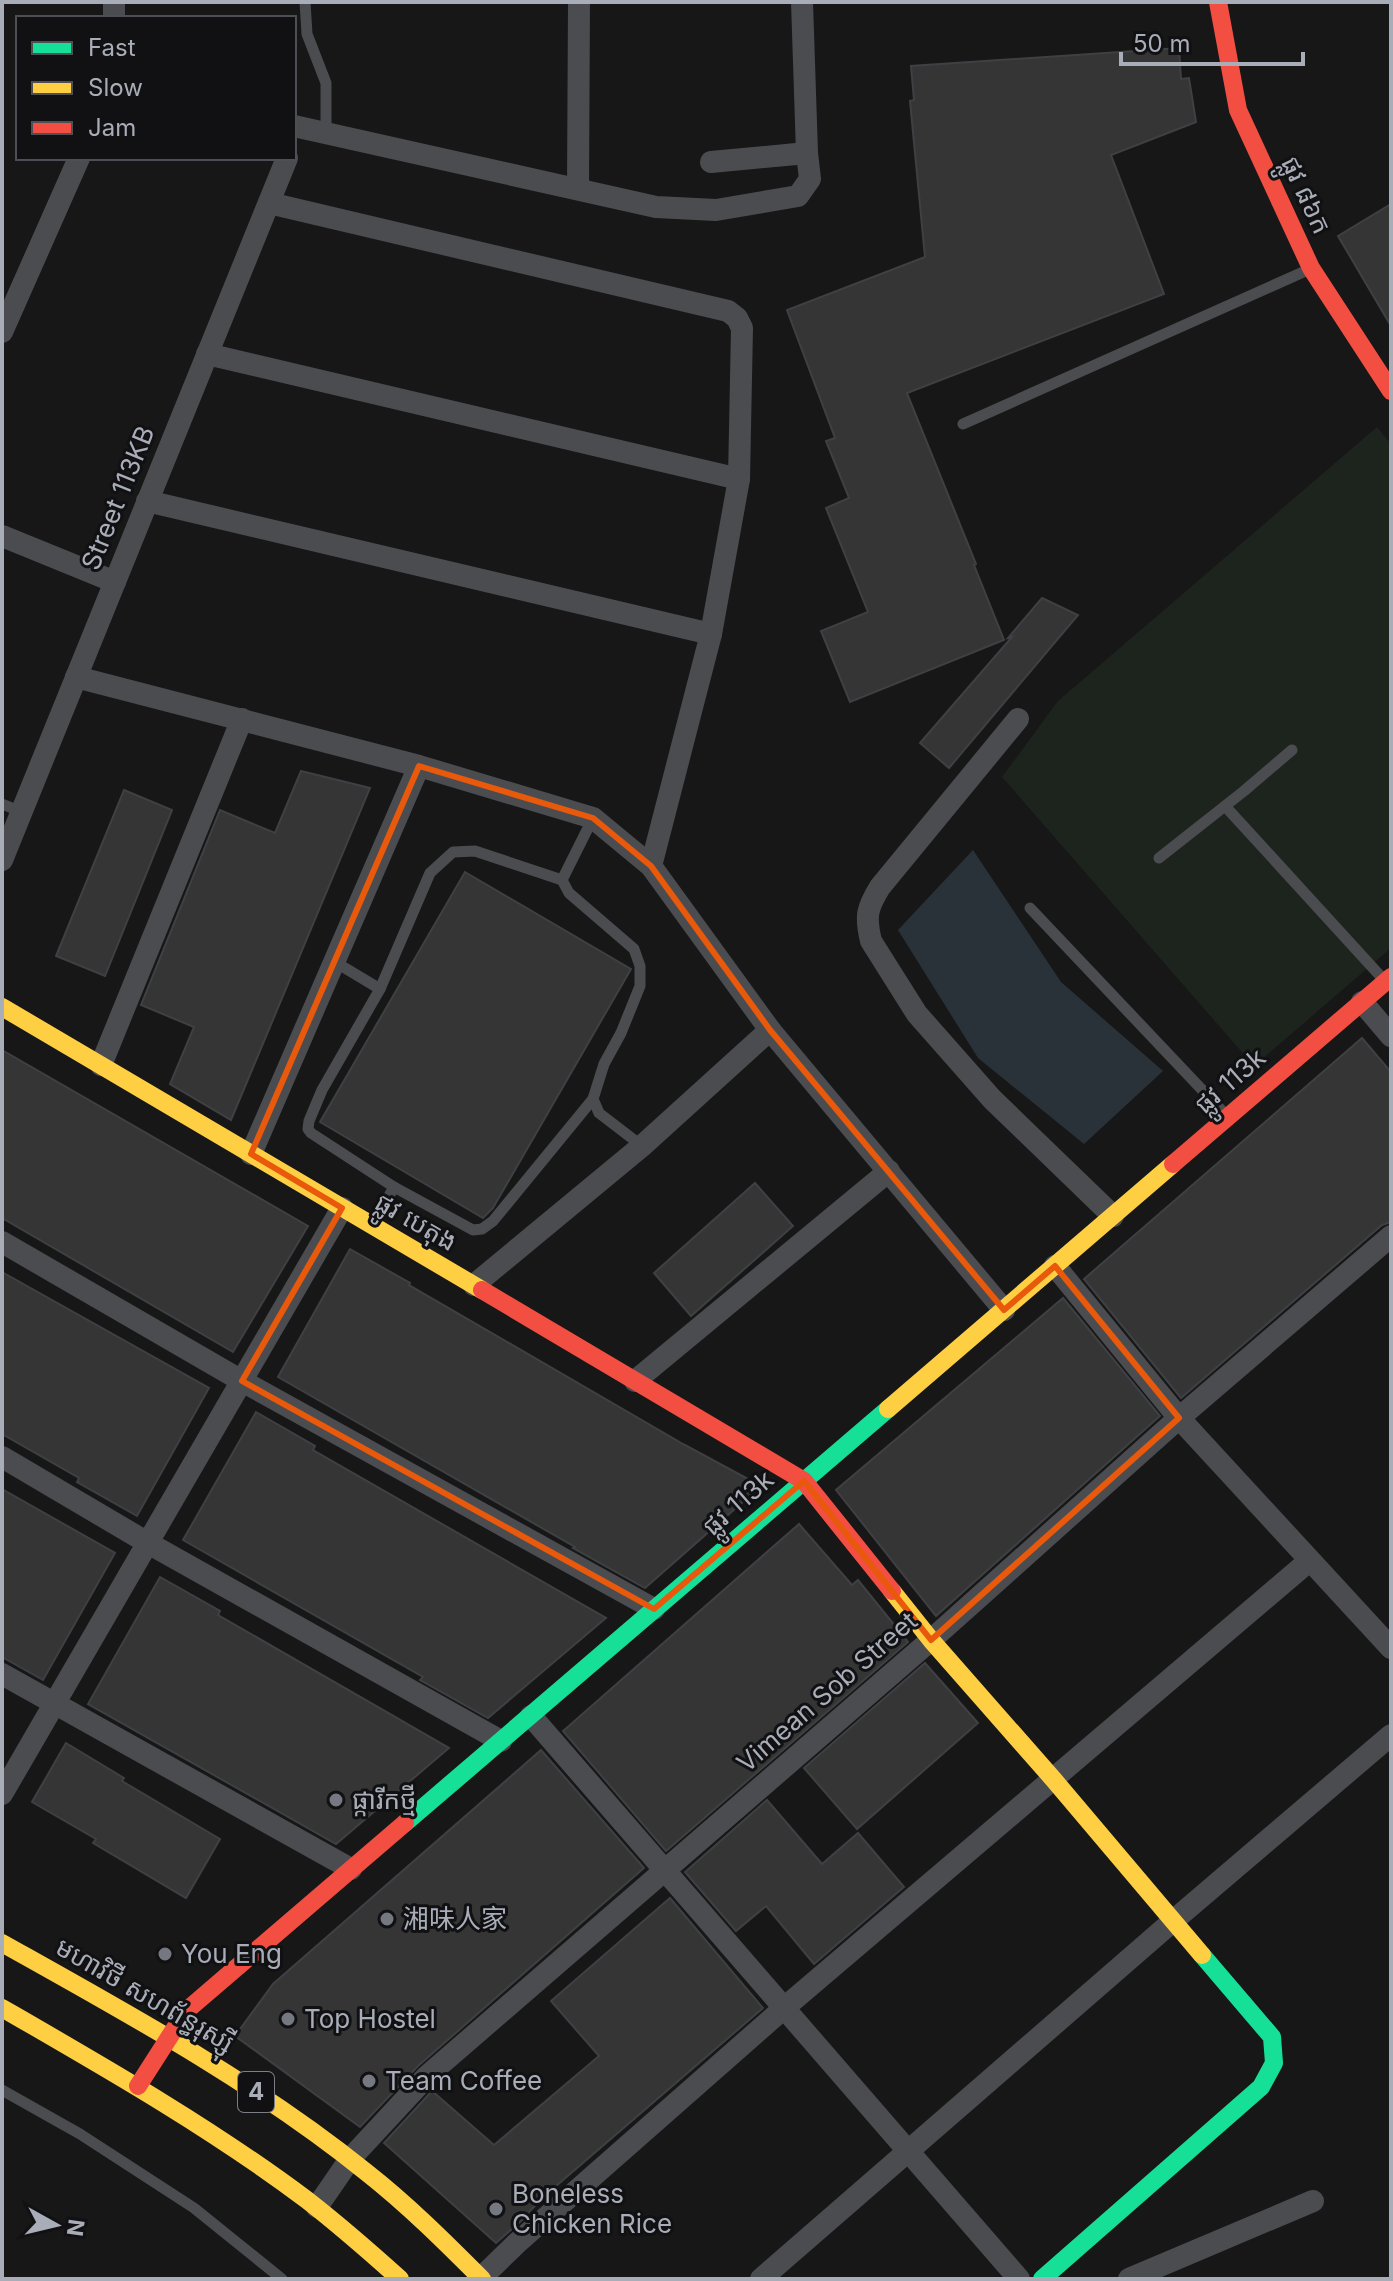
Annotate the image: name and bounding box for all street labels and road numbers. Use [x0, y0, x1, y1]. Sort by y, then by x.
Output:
street label: ផ្លូវ ៨៦ក [1267, 151, 1338, 242]
street label: Street 113KB [75, 421, 160, 574]
street label: ផ្លូវ 113k [1188, 1041, 1277, 1126]
street label: ផ្លូវ បេតុង [365, 1186, 463, 1265]
street label: ផ្លូវ 113k [696, 1463, 785, 1548]
street label: Vimean Sob Street [730, 1605, 923, 1778]
street label: មហាវិថី សហព័ន្ធរុស្ស៊ី [47, 1931, 240, 2065]
road number: 4 [238, 2072, 274, 2112]

